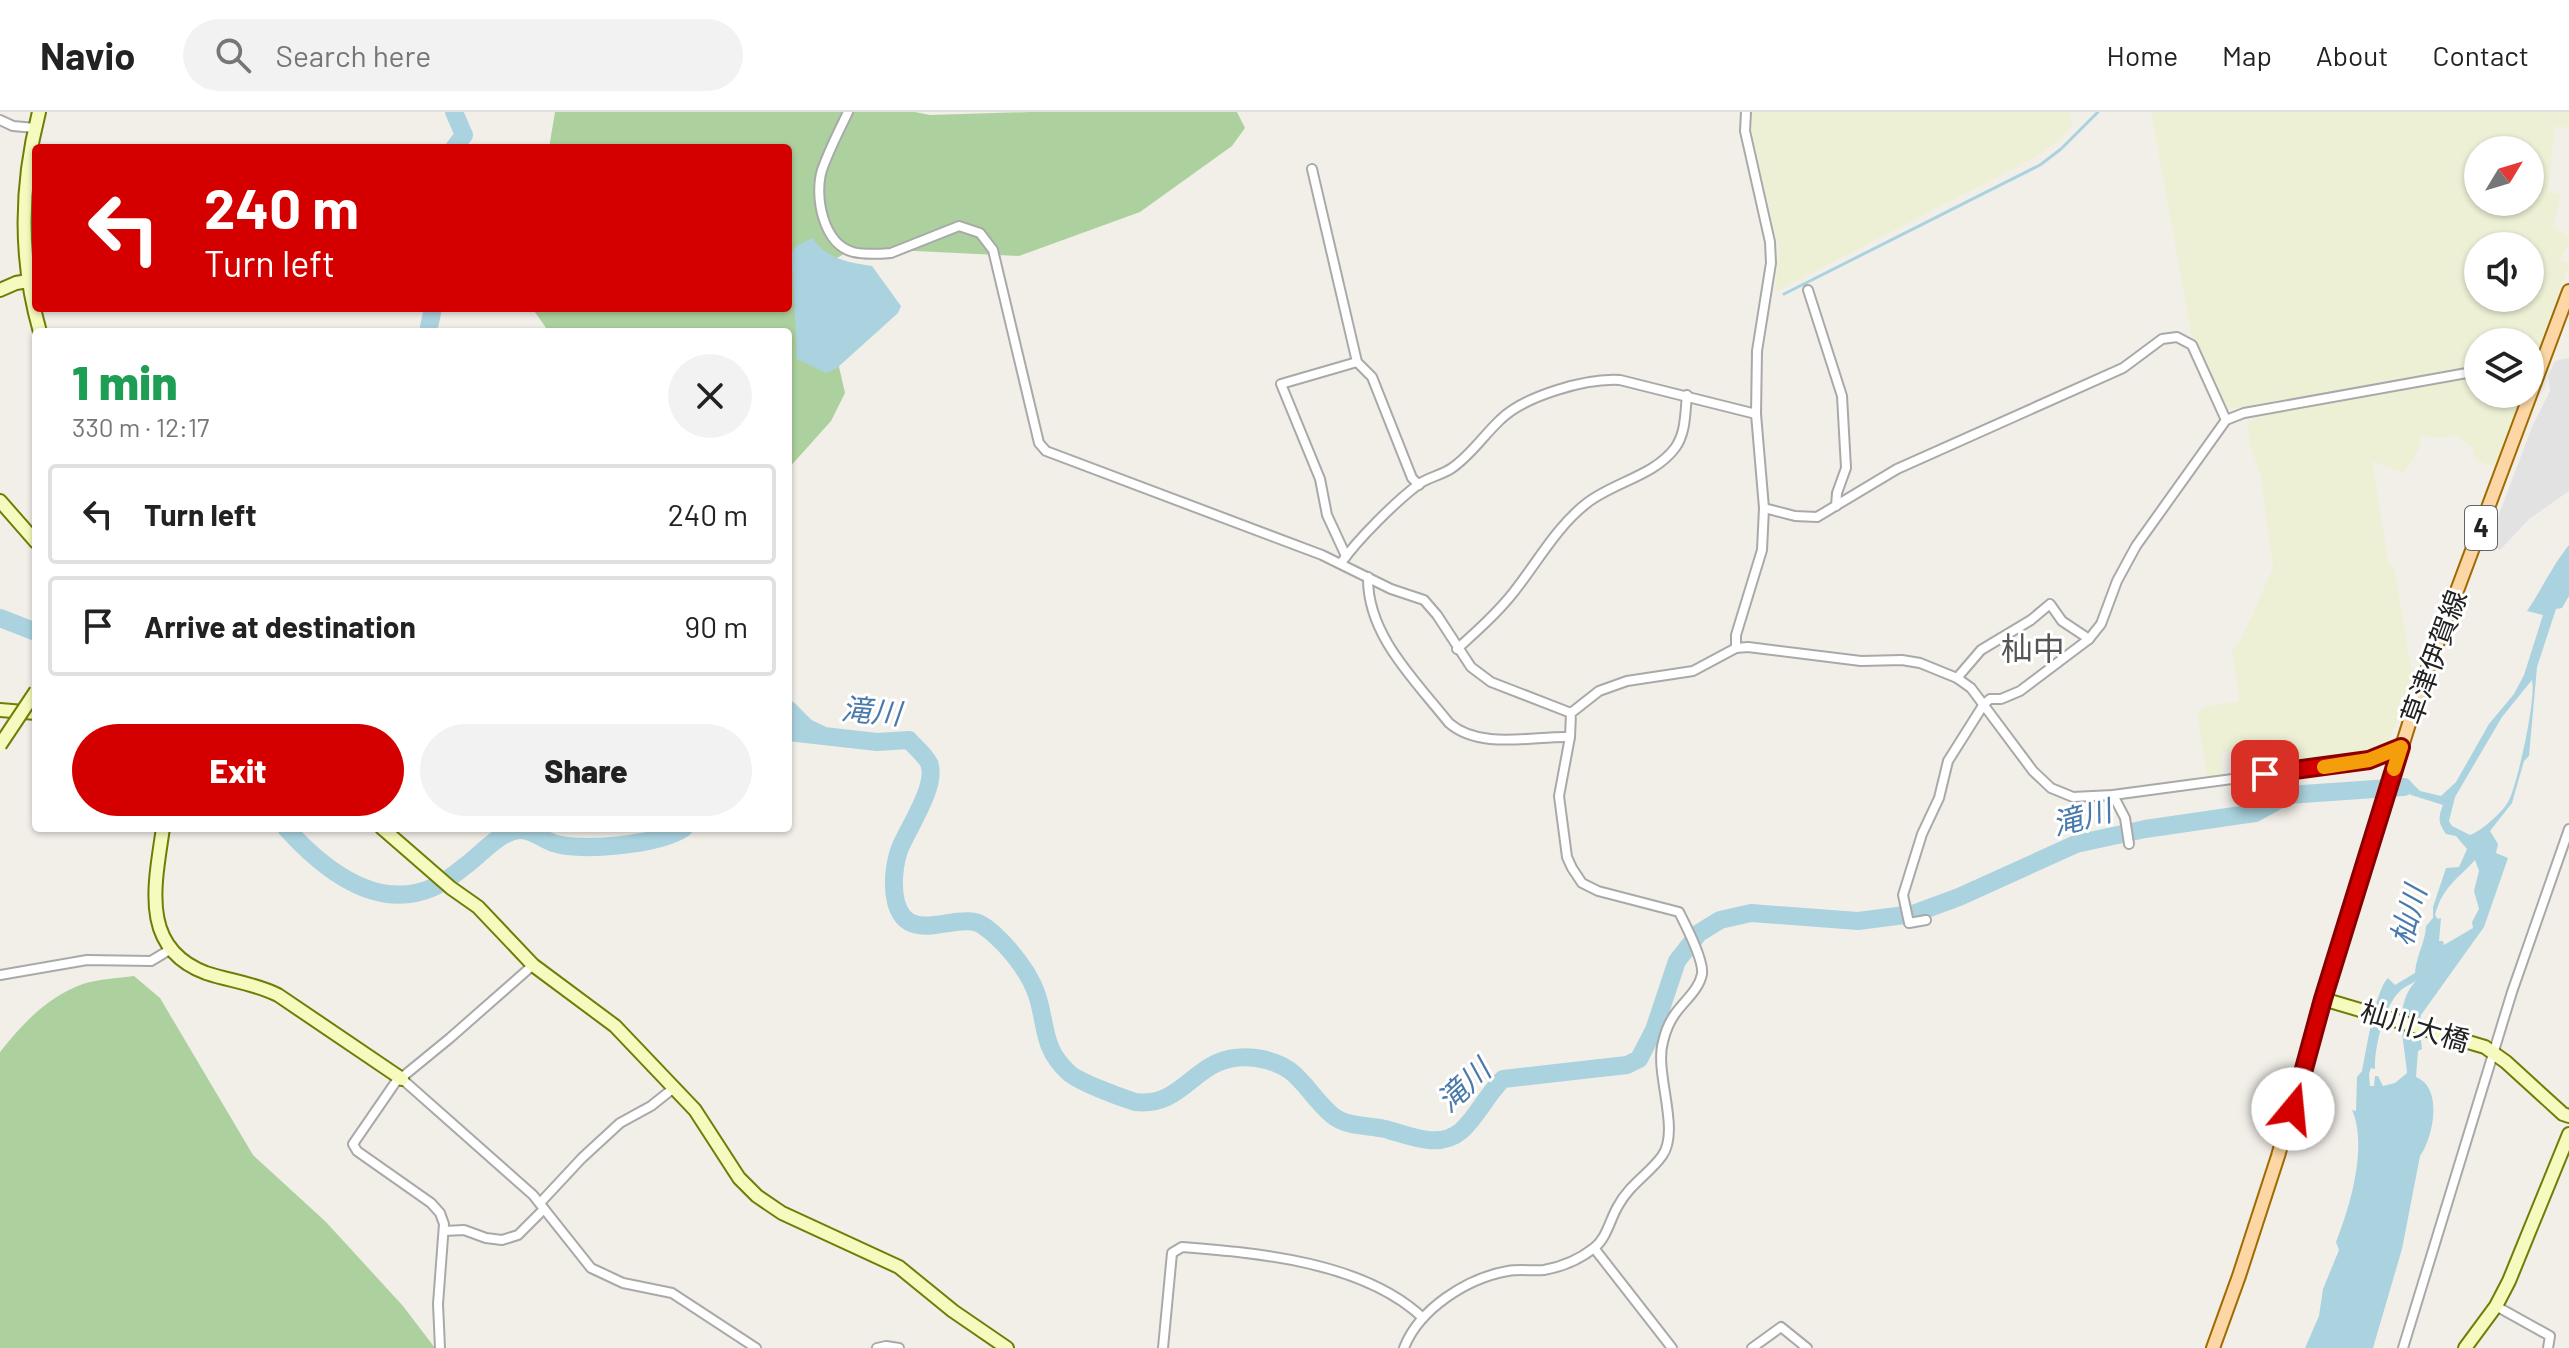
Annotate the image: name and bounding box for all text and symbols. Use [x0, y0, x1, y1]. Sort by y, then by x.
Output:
search box [183, 19, 743, 91]
text: Navio [40, 32, 135, 78]
icon: search [211, 33, 255, 77]
text: Search here [275, 37, 431, 73]
text: Home [2107, 38, 2178, 72]
text: Map [2222, 38, 2272, 72]
text: About [2316, 38, 2388, 72]
text: Contact [2432, 38, 2529, 72]
north arrow [2464, 136, 2544, 216]
map controls [2464, 136, 2544, 408]
text: 240 m [204, 173, 359, 240]
icon: left [72, 176, 176, 280]
button: sound [2464, 232, 2544, 312]
text: Turn left [204, 241, 335, 284]
button: layers [2464, 328, 2544, 408]
text: 1 min [72, 352, 178, 410]
button: close [668, 354, 752, 438]
text: 330 m · 12:17 [72, 411, 209, 442]
icon: left [76, 492, 120, 536]
text: Turn left [144, 496, 257, 532]
text: 240 m [668, 496, 748, 532]
road number: 4 [2465, 506, 2497, 550]
street label: 草津伊賀線 [2393, 585, 2473, 728]
icon: arrive [76, 604, 120, 648]
text: Arrive at destination [144, 608, 416, 644]
text: 90 m [685, 608, 748, 644]
district label: 杣中 [2001, 628, 2065, 666]
water label: 滝川 [840, 689, 906, 731]
button: Exit [72, 724, 404, 816]
button: Share [420, 724, 752, 816]
pin [2231, 740, 2299, 808]
icon: arrive [2243, 752, 2287, 796]
water label: 滝川 [2048, 790, 2118, 841]
water label: 杣川 [2382, 879, 2433, 949]
street label: 杣川大橋 [2357, 992, 2474, 1058]
water label: 滝川 [1428, 1049, 1499, 1118]
position arrow [2251, 1067, 2335, 1151]

